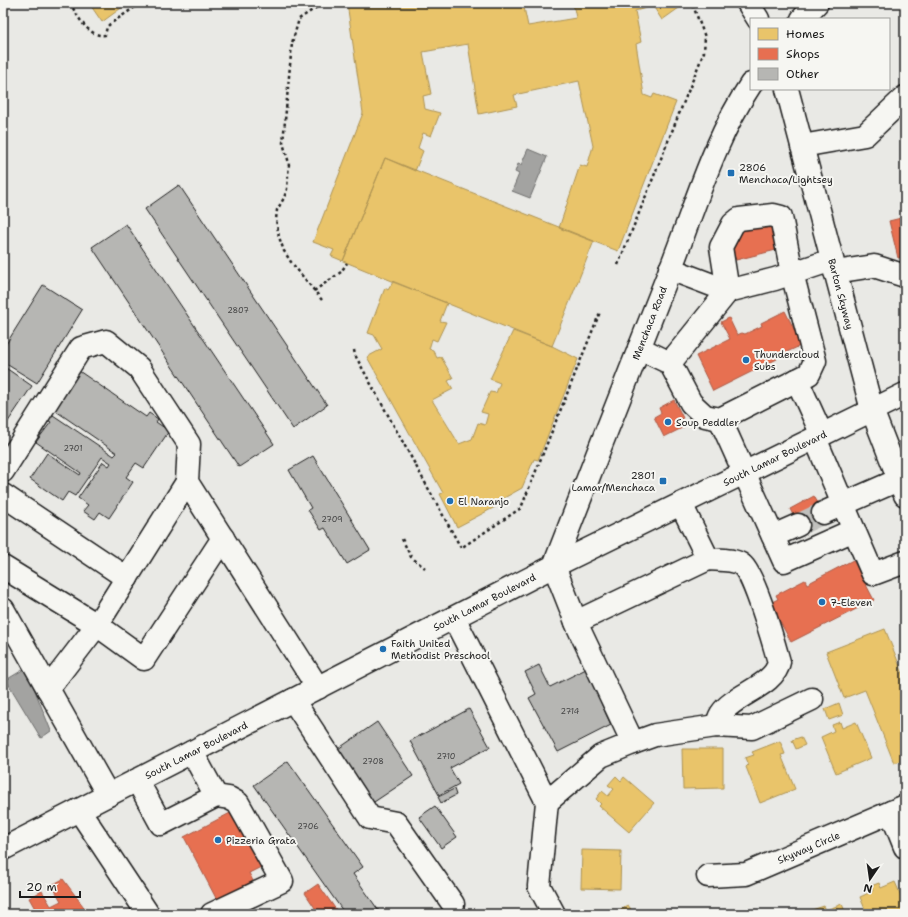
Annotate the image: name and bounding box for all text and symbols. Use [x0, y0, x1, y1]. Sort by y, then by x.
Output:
legend [750, 18, 890, 90]
text: Homes [786, 26, 825, 42]
text: Shops [786, 46, 820, 62]
text: Other [786, 66, 820, 82]
place label: 2806 Menchaca/Lightsey [739, 161, 833, 186]
marker: 2806 Menchaca/Lightsey [726, 168, 736, 178]
street label: Barton Skyway [826, 257, 857, 331]
street label: Menchaca Road [629, 284, 670, 362]
house number: 2807 [227, 305, 249, 316]
place label: Thundercloud Subs [754, 348, 820, 373]
marker: Thundercloud Subs [741, 355, 751, 365]
place label: Soup Peddler [676, 416, 739, 429]
marker: Soup Peddler [663, 417, 673, 427]
street label: South Lamar Boulevard [721, 427, 829, 489]
house number: 2701 [63, 443, 83, 454]
place label: 2801 Lamar/Menchaca [571, 469, 656, 494]
marker: 2801 Lamar/Menchaca [658, 476, 668, 486]
place label: El Naranjo [458, 495, 509, 508]
marker: El Naranjo [445, 496, 455, 506]
house number: 2709 [321, 514, 343, 525]
street label: South Lamar Boulevard [431, 570, 538, 634]
place label: 7-Eleven [830, 596, 872, 609]
marker: 7-Eleven [817, 597, 827, 607]
place label: Faith United Methodist Preschool [391, 637, 490, 662]
marker: Faith United Methodist Preschool [378, 644, 388, 654]
house number: 2714 [561, 706, 580, 717]
street label: South Lamar Boulevard [142, 718, 250, 782]
house number: 2710 [437, 751, 455, 762]
house number: 2708 [362, 756, 384, 767]
house number: 2706 [297, 821, 319, 832]
street label: Skyway Circle [775, 828, 842, 866]
place label: Pizzeria Grata [226, 834, 297, 847]
marker: Pizzeria Grata [213, 835, 223, 845]
north arrow [850, 859, 890, 899]
scale bar [20, 873, 80, 899]
text: 20 m [26, 879, 57, 895]
text: N [862, 880, 874, 897]

